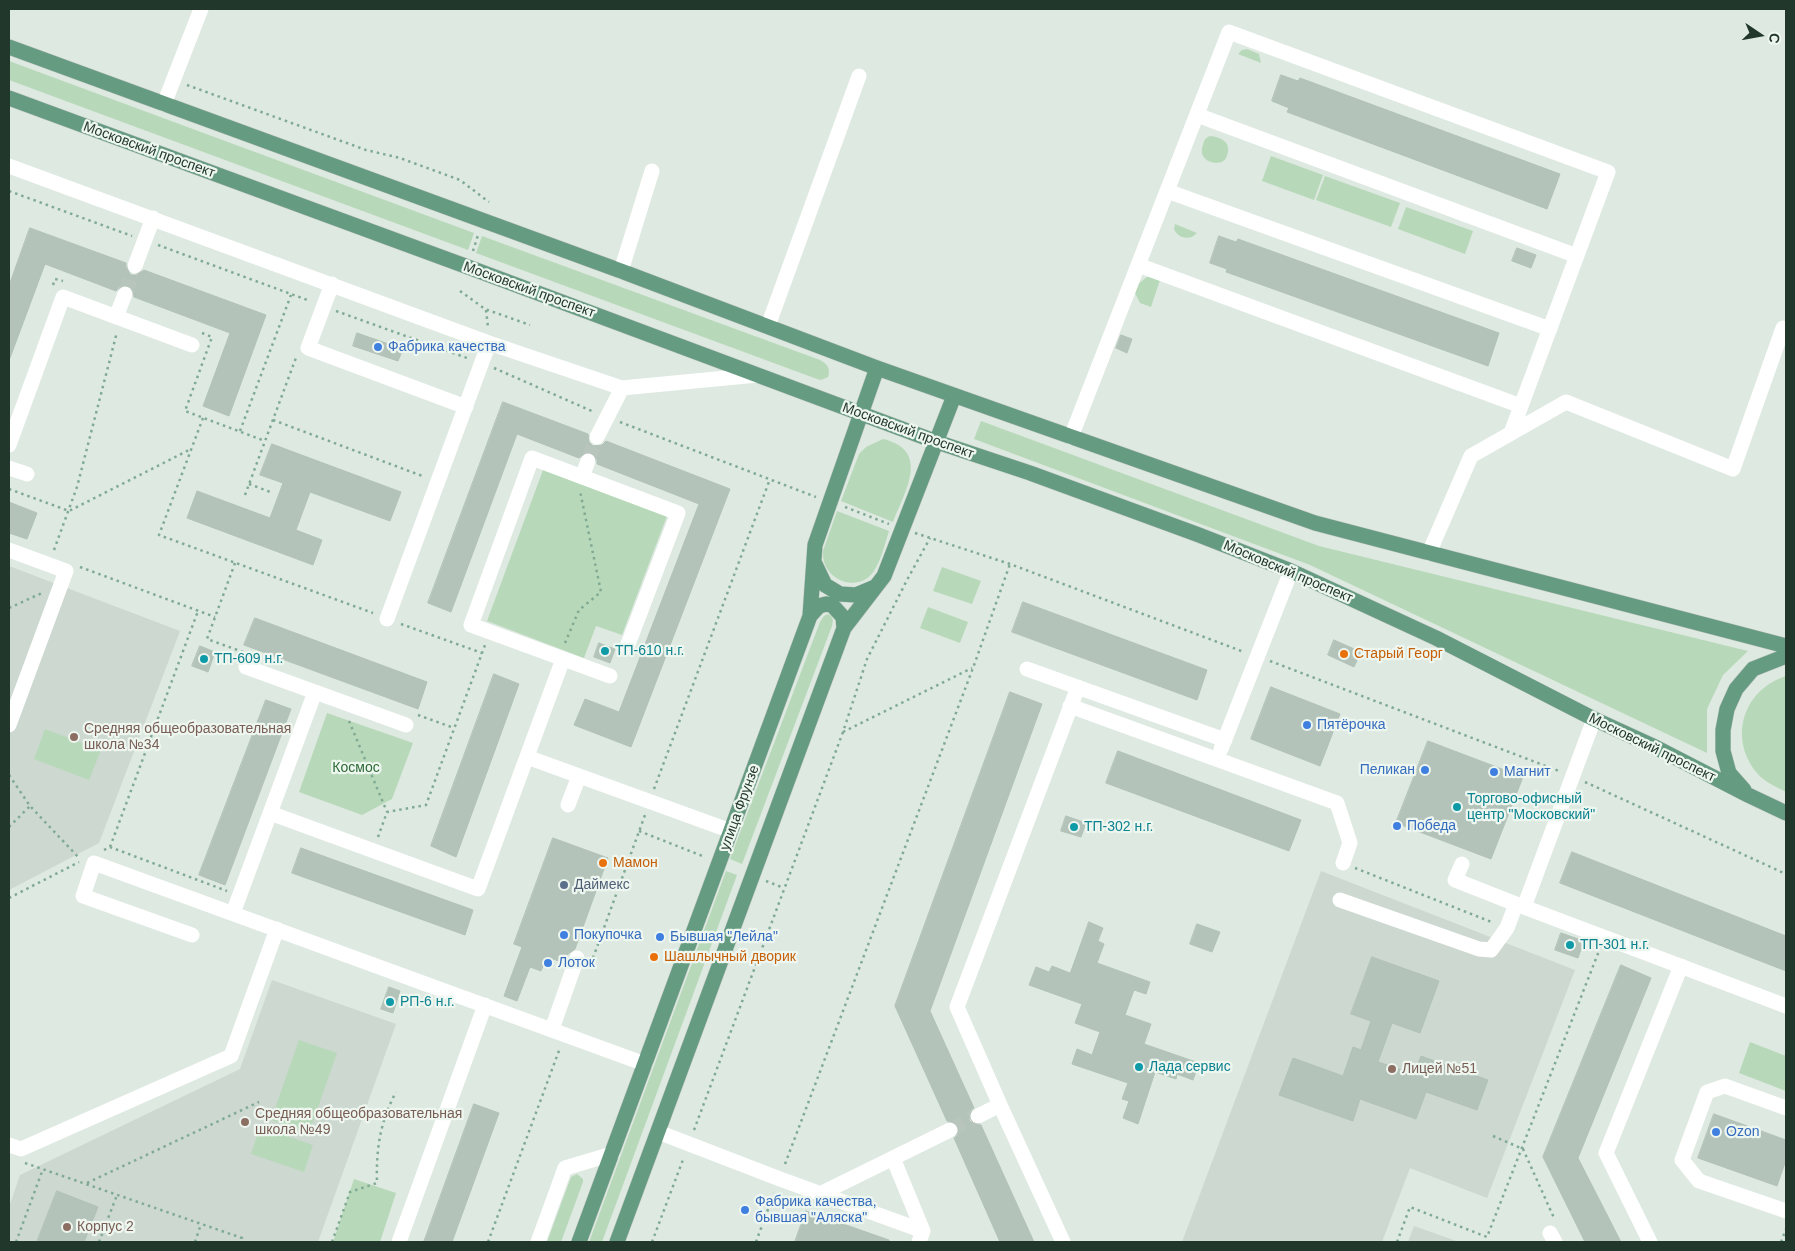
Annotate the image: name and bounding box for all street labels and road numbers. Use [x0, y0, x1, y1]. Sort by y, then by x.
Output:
street label: Московский проспект [81, 118, 217, 182]
street label: Московский проспект [461, 258, 597, 322]
street label: Московский проспект [840, 399, 976, 463]
street label: Московский проспект [1221, 537, 1355, 607]
street label: Московский проспект [1586, 710, 1718, 786]
street label: улица Фрунзе [717, 763, 763, 853]

